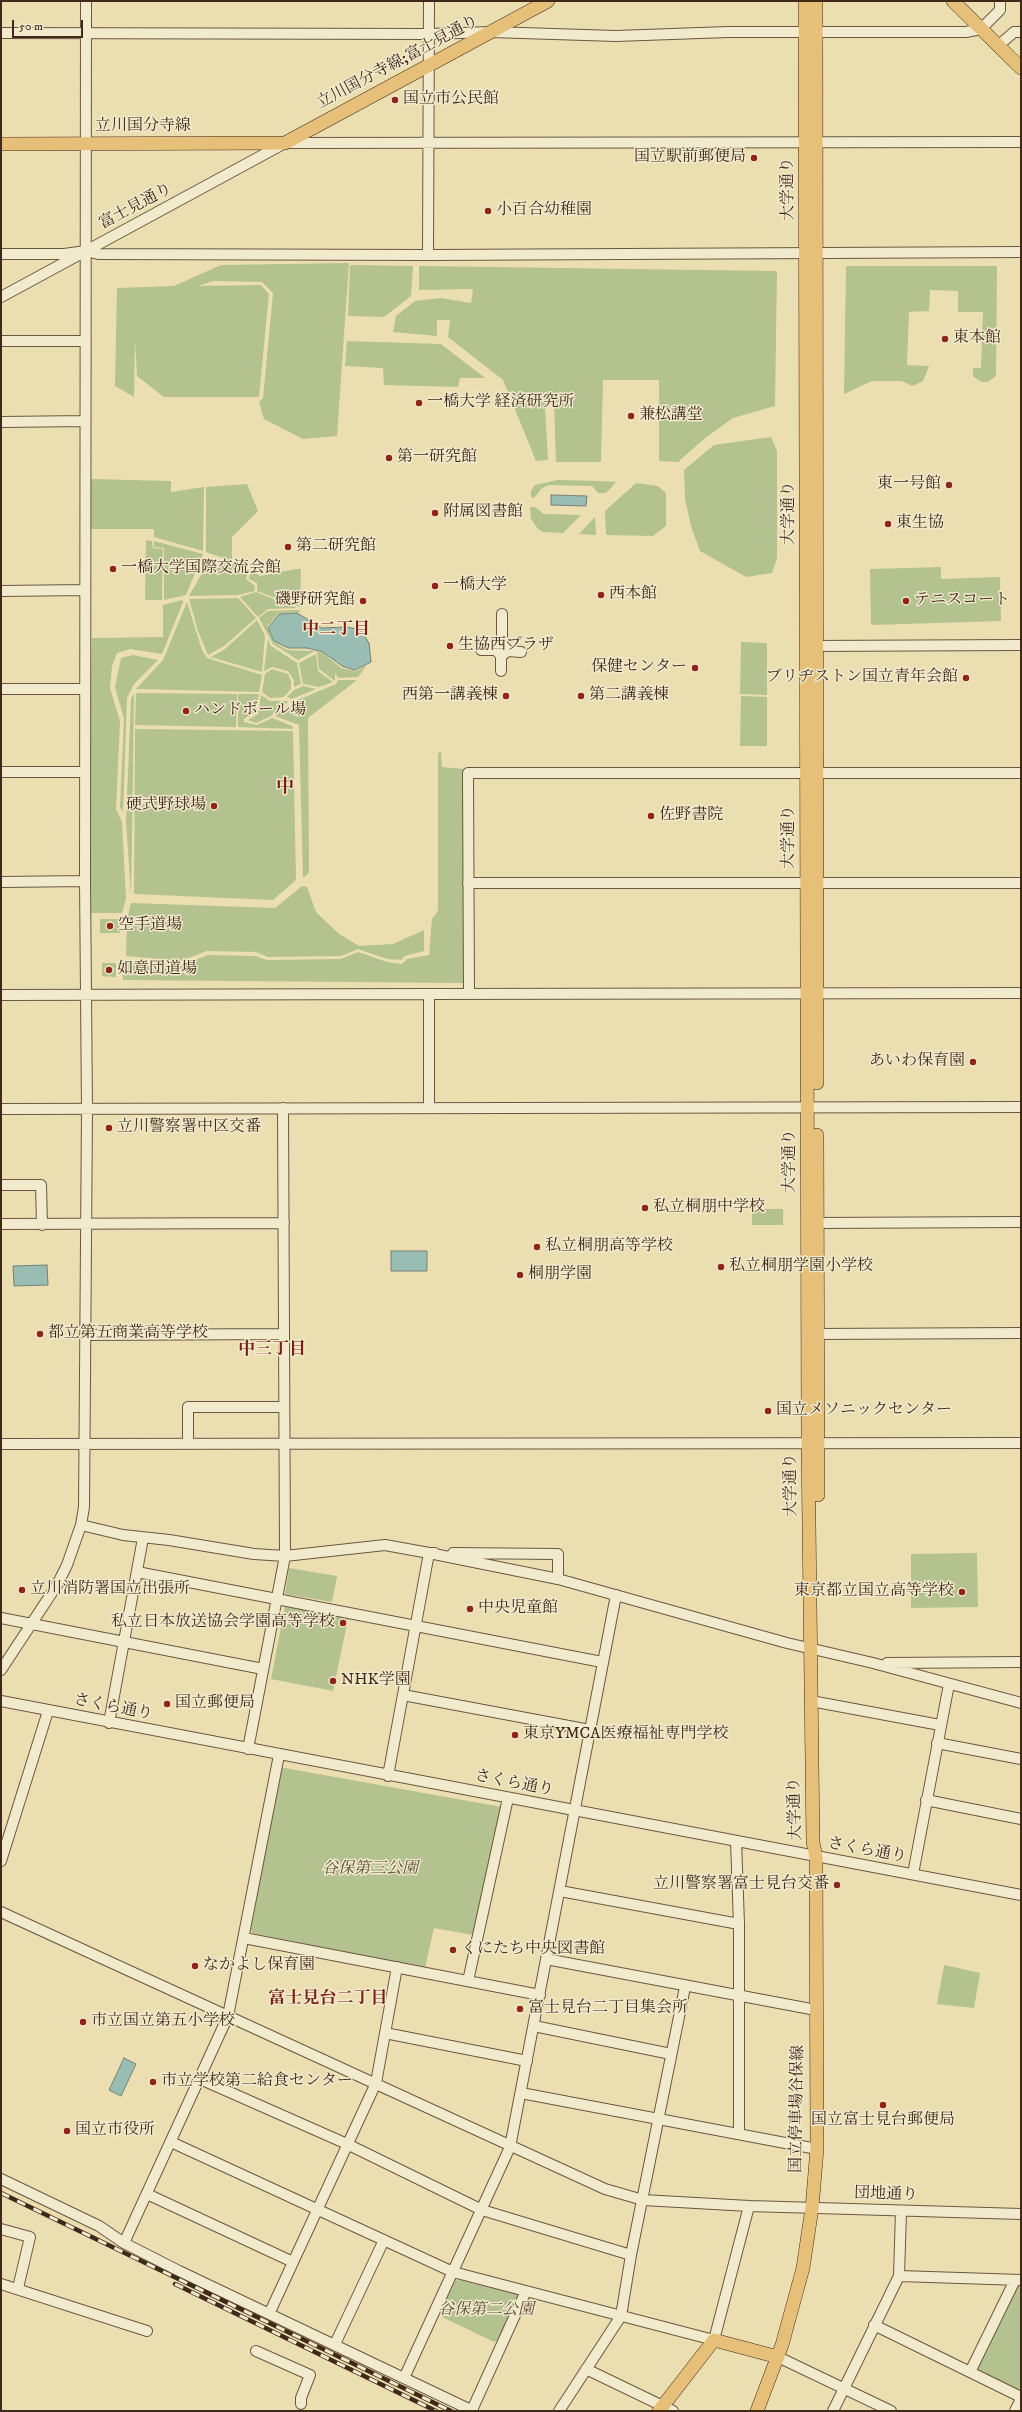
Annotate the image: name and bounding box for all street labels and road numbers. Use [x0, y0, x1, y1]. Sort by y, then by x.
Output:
street label: 立川国分寺線;富士見通り [314, 12, 482, 114]
street label: 立川国分寺線 [95, 117, 191, 137]
street label: 大学通り [779, 157, 799, 221]
street label: 富士見通り [96, 180, 176, 234]
street label: 大学通り [780, 481, 800, 545]
street label: 大学通り [780, 805, 800, 869]
street label: 大学通り [781, 1129, 801, 1193]
street label: 大学通り [782, 1453, 802, 1517]
street label: さくら通り [72, 1691, 154, 1725]
street label: さくら通り [473, 1767, 555, 1801]
street label: 大学通り [785, 1777, 807, 1841]
street label: さくら通り [826, 1835, 908, 1867]
street label: 国立停車場谷保線 [787, 2045, 809, 2173]
street label: 団地通り [854, 2184, 918, 2206]

